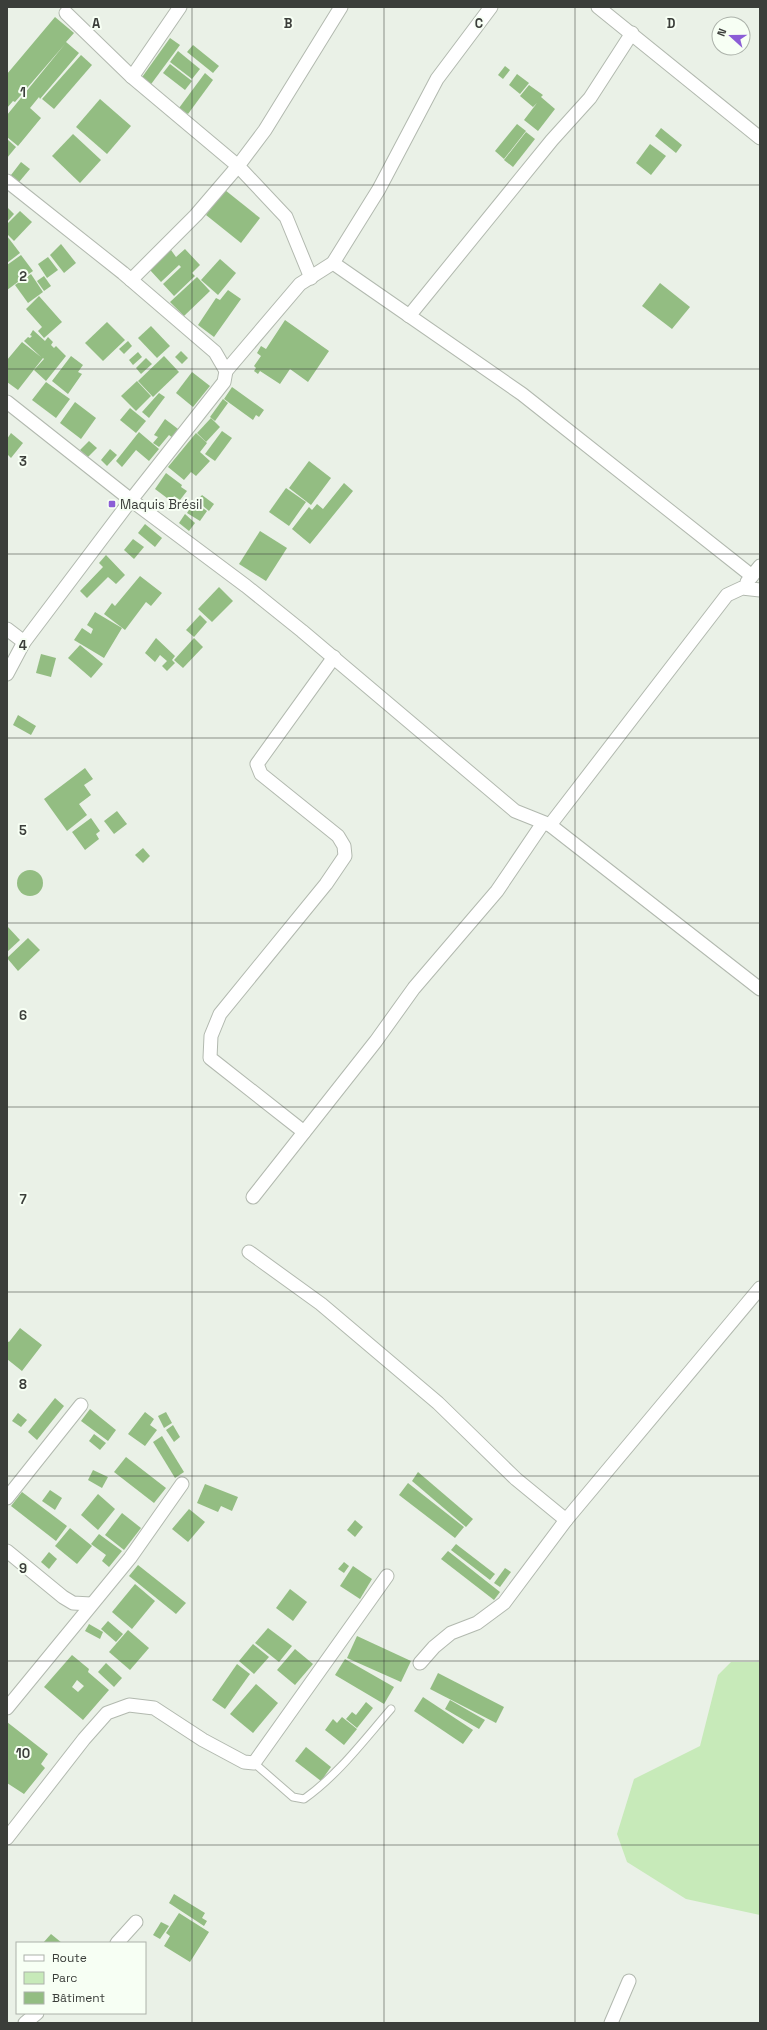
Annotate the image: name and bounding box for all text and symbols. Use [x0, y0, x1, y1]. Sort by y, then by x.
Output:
text: A [92, 15, 101, 32]
text: B [284, 15, 293, 32]
text: C [475, 15, 483, 32]
text: D [667, 15, 676, 32]
north arrow [711, 16, 751, 56]
text: N [714, 26, 730, 38]
text: 1 [20, 84, 26, 101]
text: 2 [19, 268, 27, 285]
text: 3 [19, 453, 27, 470]
place label: Maquis Brésil [120, 496, 202, 513]
marker: Maquis Brésil [107, 499, 117, 509]
text: 4 [19, 637, 27, 654]
text: 5 [19, 822, 27, 839]
text: 6 [19, 1007, 27, 1024]
text: 7 [19, 1191, 27, 1208]
text: 8 [19, 1376, 27, 1393]
text: 9 [19, 1560, 27, 1577]
text: 10 [16, 1745, 30, 1762]
legend [16, 1942, 146, 2014]
text: Route [52, 1950, 87, 1966]
text: Parc [52, 1970, 77, 1986]
text: Bâtiment [52, 1990, 105, 2006]

